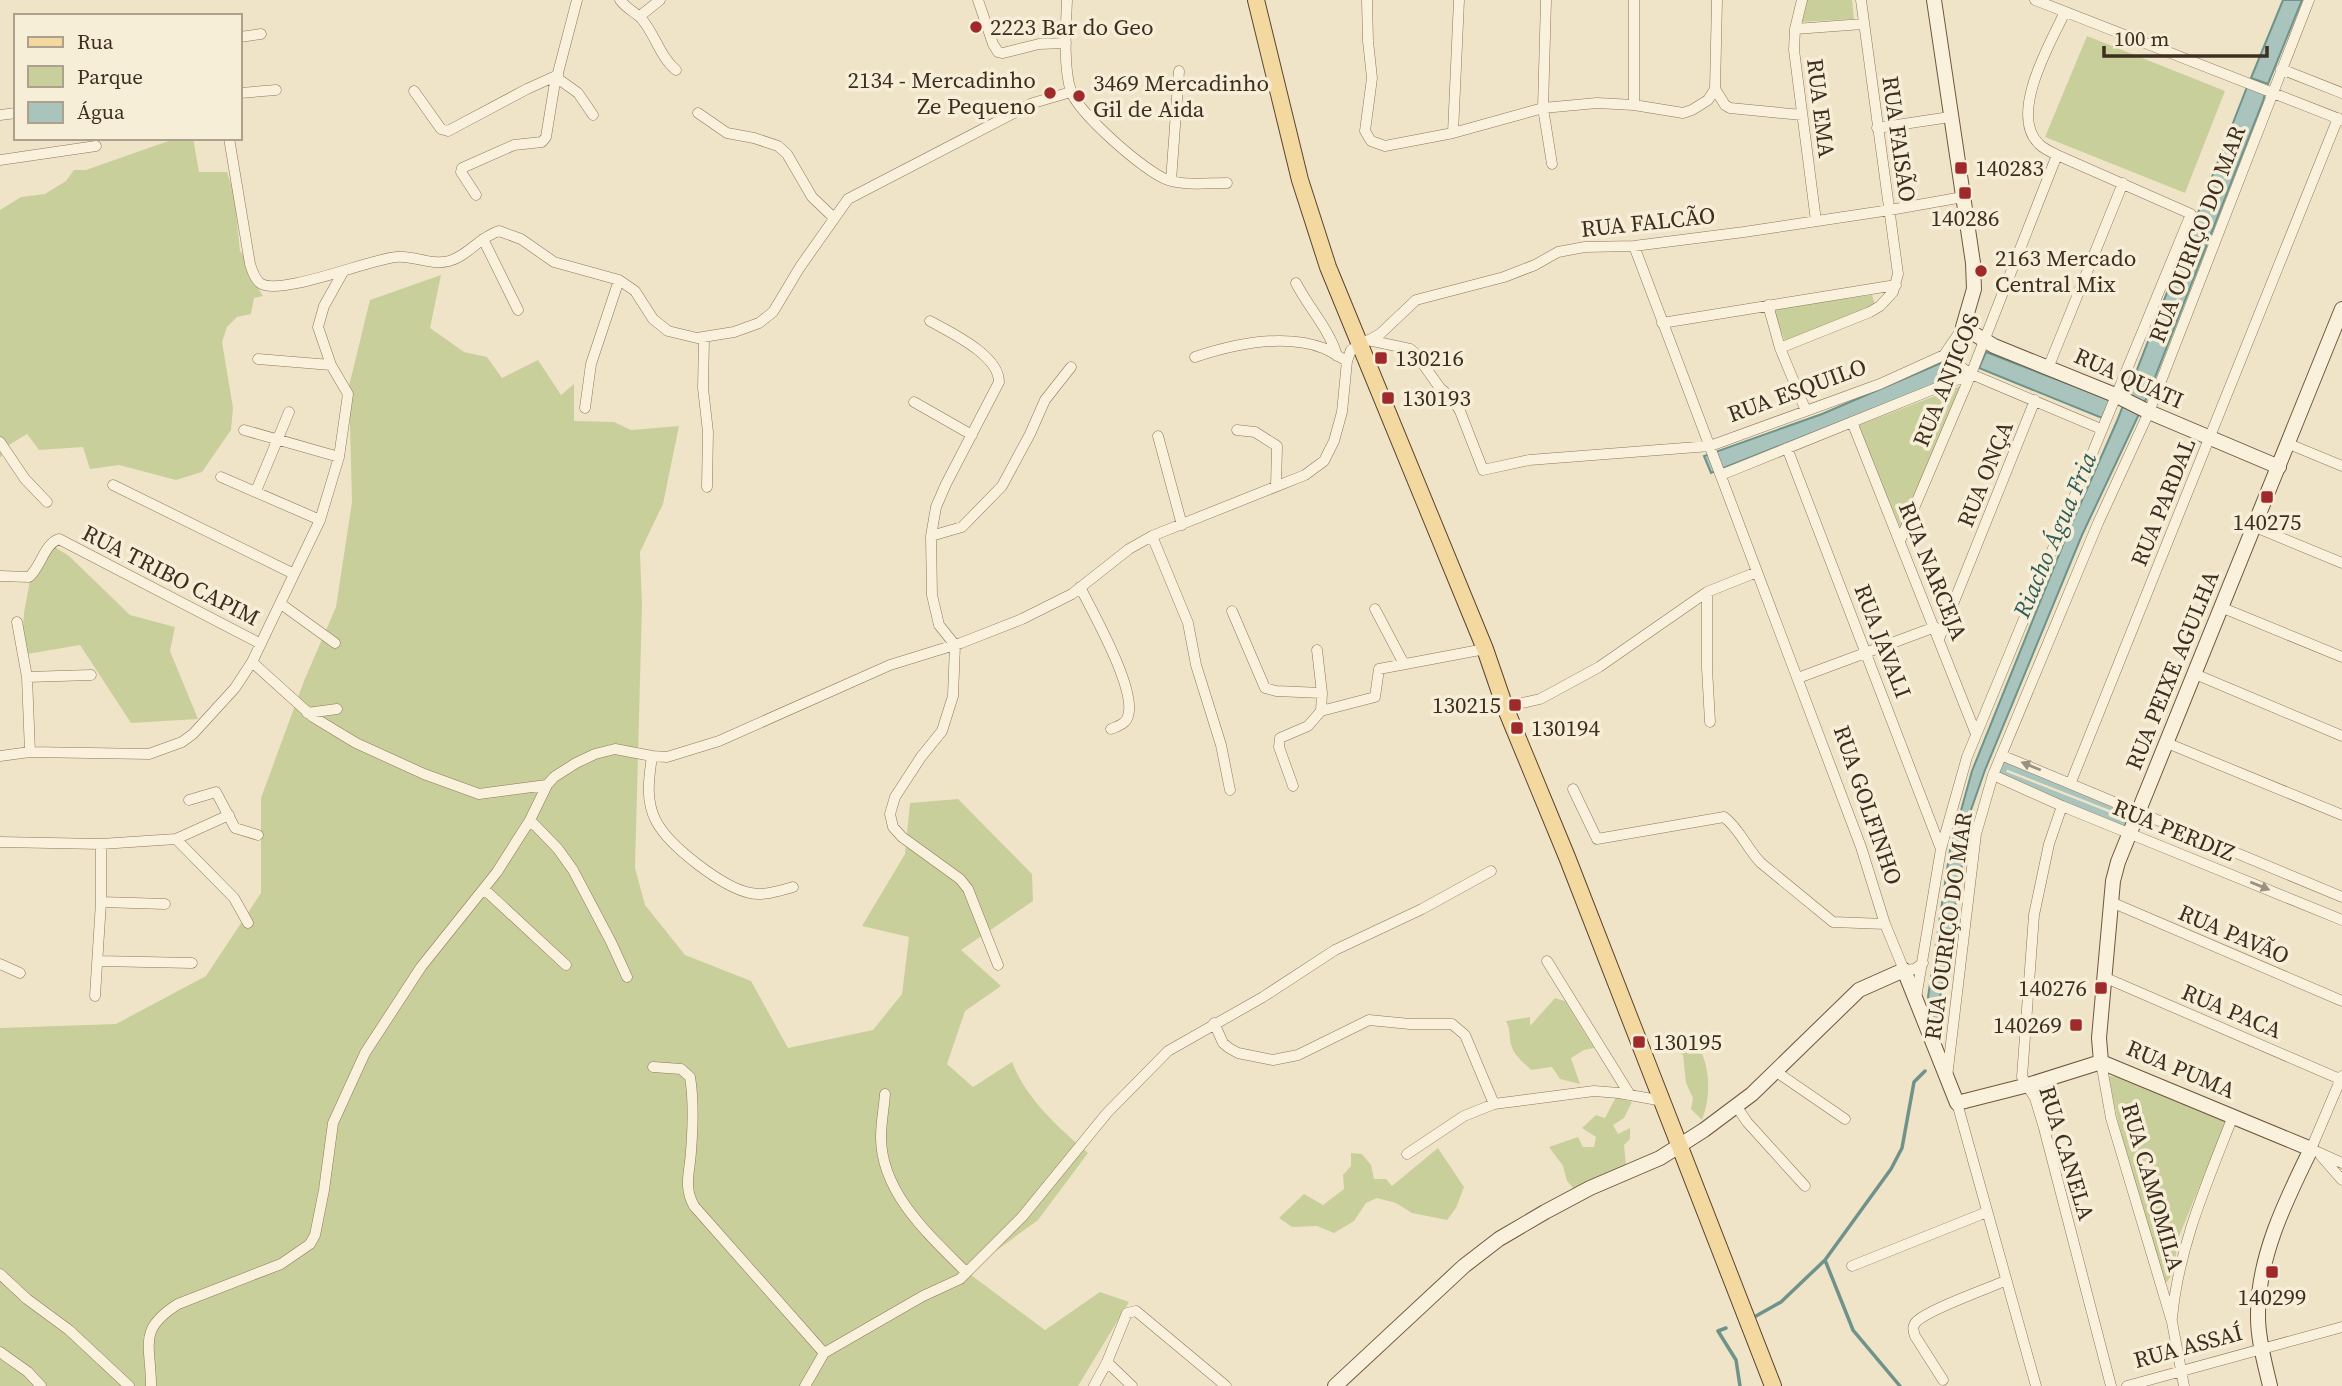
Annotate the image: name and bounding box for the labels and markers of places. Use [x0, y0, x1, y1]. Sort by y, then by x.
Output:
place label: 2223 Bar do Geo [990, 11, 1154, 43]
marker: 2223 Bar do Geo [968, 19, 984, 35]
place label: 2134 - Mercadinho Ze Pequeno [847, 64, 1036, 122]
place label: 3469 Mercadinho Gil de Aida [1093, 67, 1269, 125]
marker: 2134 - Mercadinho Ze Pequeno [1042, 85, 1058, 101]
marker: 3469 Mercadinho Gil de Aida [1071, 88, 1087, 104]
place label: 140283 [1975, 152, 2044, 184]
marker: 140283 [1953, 160, 1969, 176]
marker: 140286 [1957, 185, 1973, 201]
place label: 140286 [1931, 202, 2000, 234]
place label: 2163 Mercado Central Mix [1995, 242, 2136, 300]
marker: 2163 Mercado Central Mix [1973, 263, 1989, 279]
place label: 130216 [1395, 342, 1464, 374]
marker: 130216 [1373, 350, 1389, 366]
place label: 130193 [1402, 382, 1471, 414]
marker: 130193 [1380, 390, 1396, 406]
marker: 140275 [2259, 489, 2275, 505]
place label: 140275 [2233, 506, 2302, 538]
place label: 130215 [1432, 689, 1501, 721]
marker: 130215 [1507, 697, 1523, 713]
place label: 130194 [1531, 712, 1601, 744]
marker: 130194 [1509, 720, 1525, 736]
place label: 140276 [2018, 972, 2087, 1004]
marker: 140276 [2093, 980, 2109, 996]
place label: 140269 [1993, 1009, 2062, 1041]
marker: 140269 [2068, 1017, 2084, 1033]
place label: 130195 [1653, 1026, 1722, 1058]
marker: 130195 [1631, 1034, 1647, 1050]
marker: 140299 [2264, 1264, 2280, 1280]
place label: 140299 [2238, 1281, 2307, 1313]

